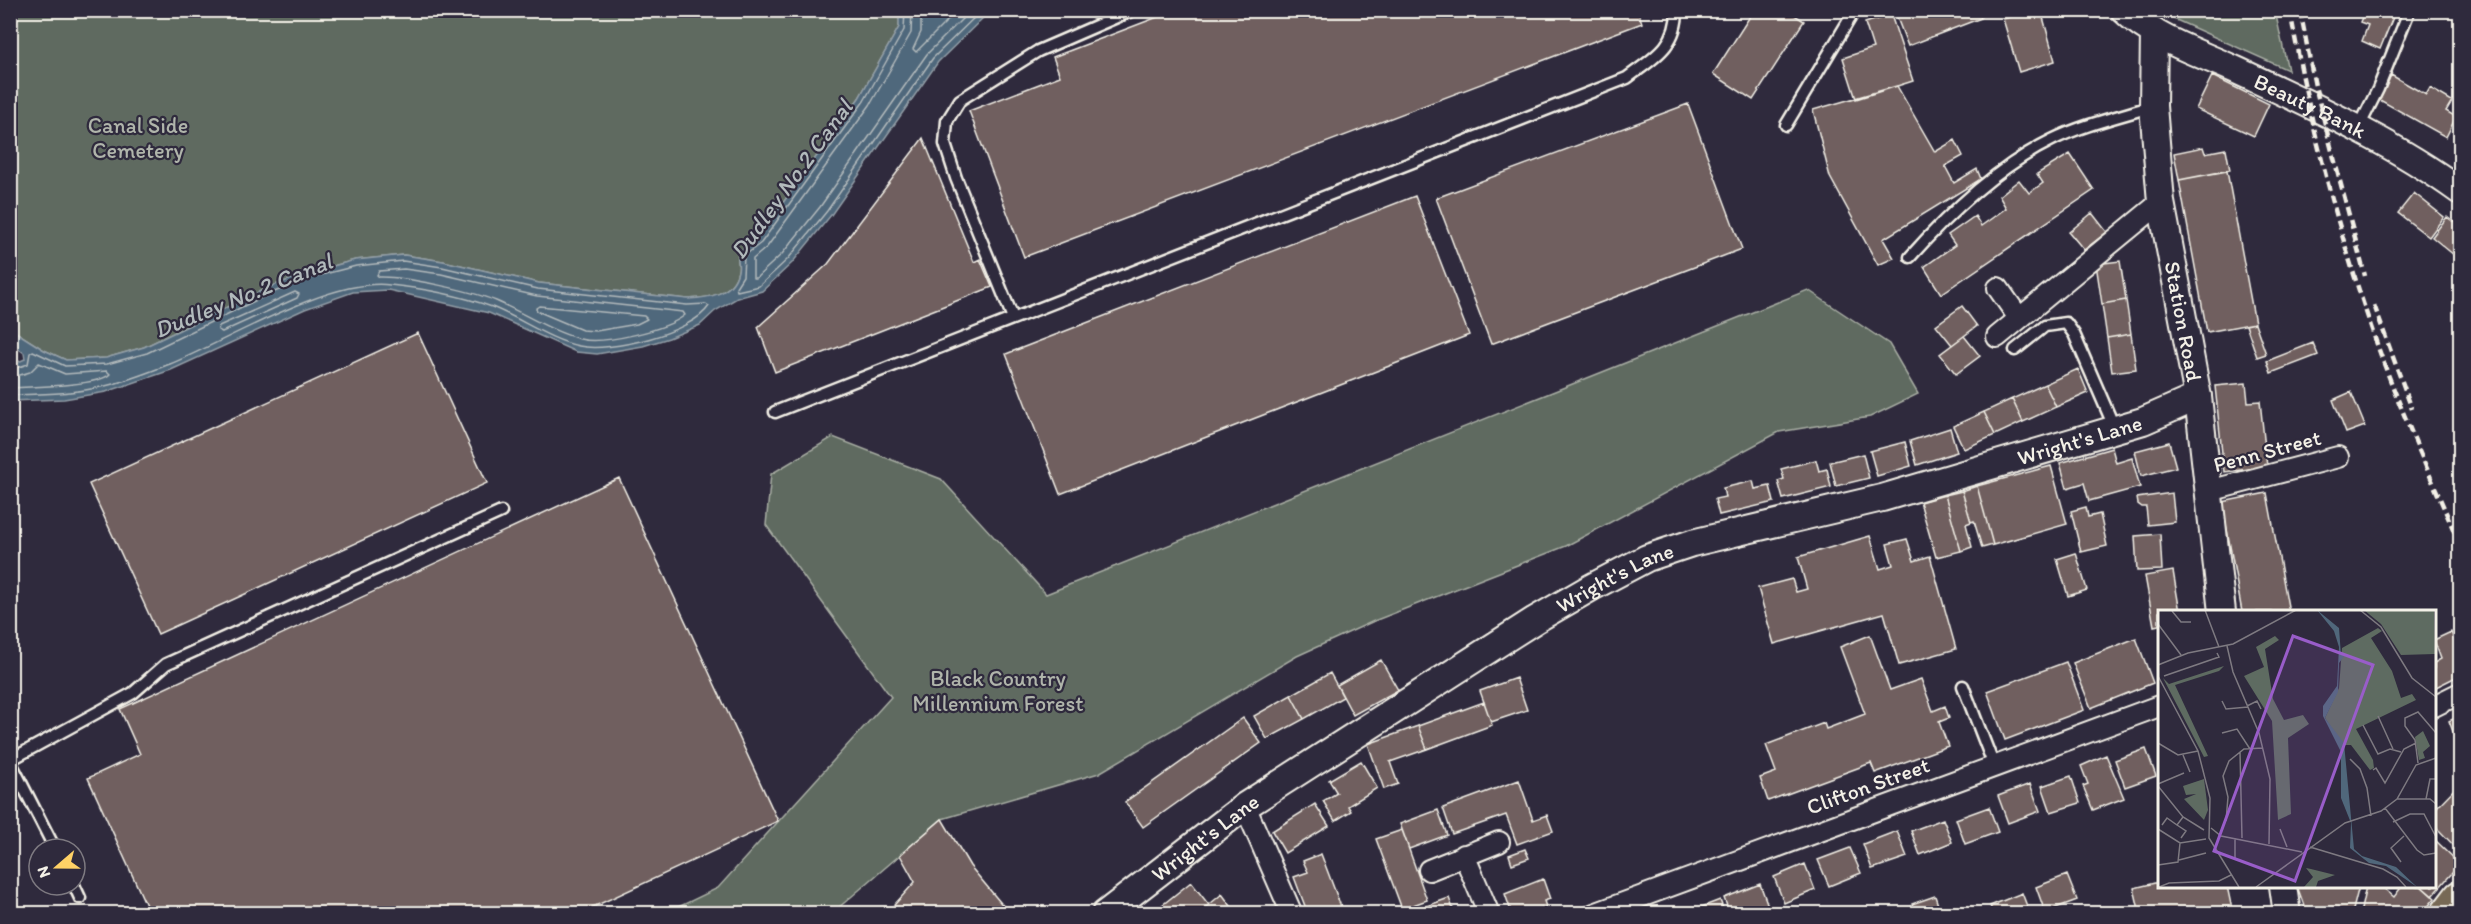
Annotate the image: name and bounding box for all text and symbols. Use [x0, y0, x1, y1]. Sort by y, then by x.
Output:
street label: Beauty Bank [2250, 67, 2371, 144]
water label: Dudley No.2 Canal [723, 92, 860, 264]
park label: Canal Side Cemetery [88, 112, 188, 164]
water label: Dudley No.2 Canal [150, 245, 338, 344]
street label: Station Road [2159, 259, 2208, 384]
street label: Wright's Lane [2014, 409, 2145, 471]
street label: Penn Street [2210, 424, 2324, 478]
street label: Wright's Lane [1551, 537, 1677, 619]
inset map [2158, 610, 2435, 888]
park label: Black Country Millennium Forest [913, 665, 1083, 717]
street label: Clifton Street [1803, 751, 1933, 821]
street label: Wright's Lane [1146, 787, 1264, 887]
north arrow [27, 837, 87, 897]
text: N [33, 864, 54, 880]

